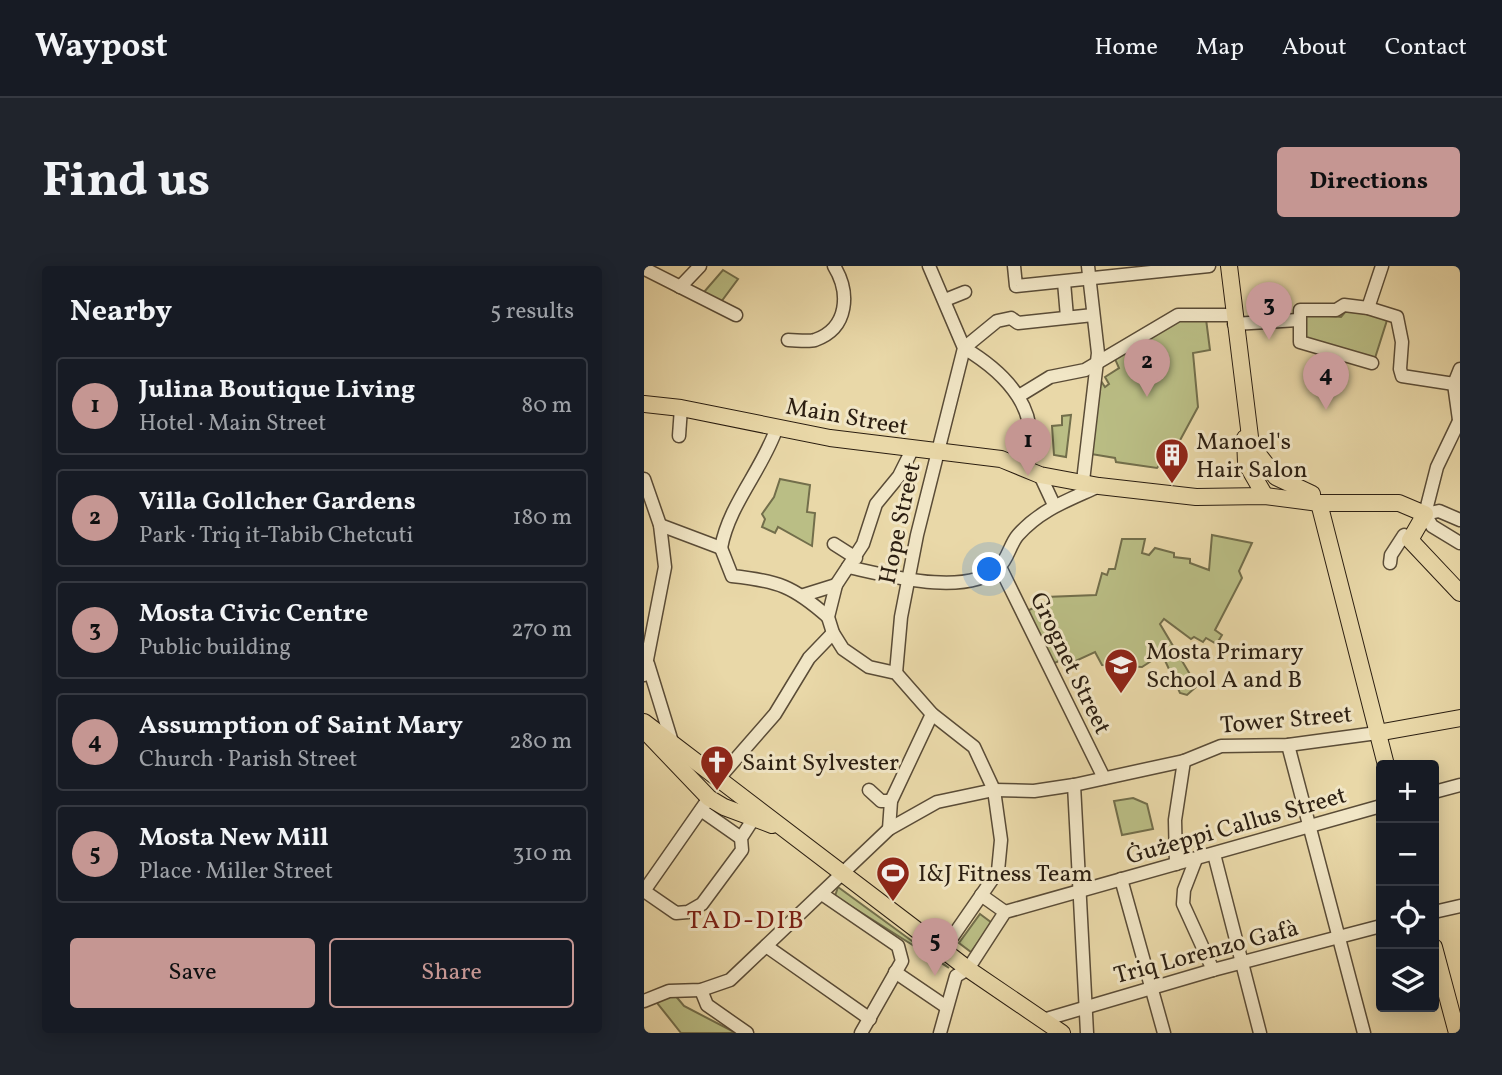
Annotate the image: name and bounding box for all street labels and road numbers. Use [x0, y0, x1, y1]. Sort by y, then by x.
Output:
street label: Main Street [783, 390, 910, 445]
street label: Hope Street [871, 459, 930, 587]
street label: Grognet Street [1020, 587, 1118, 741]
street label: Tower Street [1219, 698, 1354, 744]
street label: Ġużeppi Callus Street [1123, 779, 1351, 875]
street label: Triq Lorenzo Gafà [1110, 912, 1303, 994]

